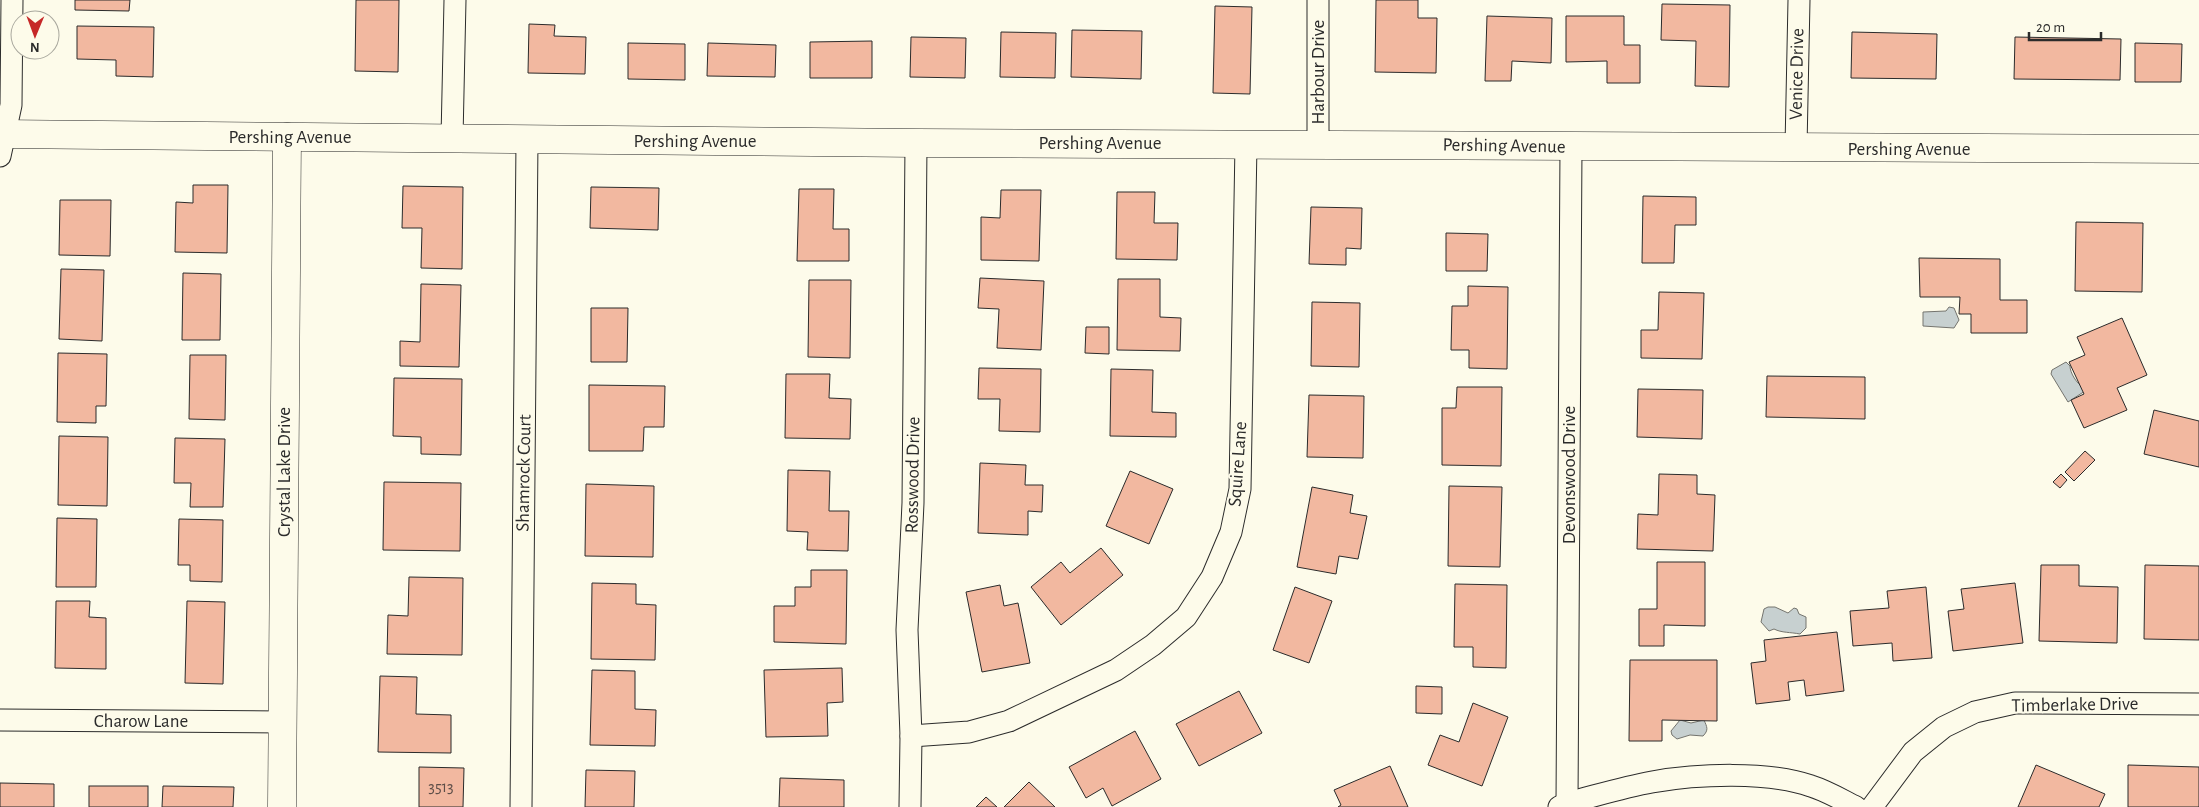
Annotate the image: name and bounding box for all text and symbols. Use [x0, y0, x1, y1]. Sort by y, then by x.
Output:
north arrow [10, 10, 60, 60]
scale bar [2029, 10, 2102, 42]
street label: Harbour Drive [1309, 20, 1328, 124]
text: 20 m [2036, 20, 2065, 35]
street label: Venice Drive [1787, 28, 1807, 120]
text: N [30, 40, 40, 54]
street label: Pershing Avenue [228, 128, 352, 147]
street label: Pershing Avenue [633, 132, 757, 151]
street label: Pershing Avenue [1038, 134, 1162, 153]
street label: Pershing Avenue [1442, 135, 1566, 157]
street label: Pershing Avenue [1847, 140, 1971, 159]
street label: Devonswood Drive [1560, 406, 1579, 544]
street label: Crystal Lake Drive [275, 407, 294, 537]
street label: Shamrock Court [513, 414, 535, 532]
street label: Rosswood Drive [902, 416, 924, 534]
street label: Squire Lane [1226, 421, 1250, 507]
street label: Timberlake Drive [2011, 694, 2139, 716]
street label: Charow Lane [94, 712, 188, 731]
house number: 3513 [428, 779, 454, 795]

